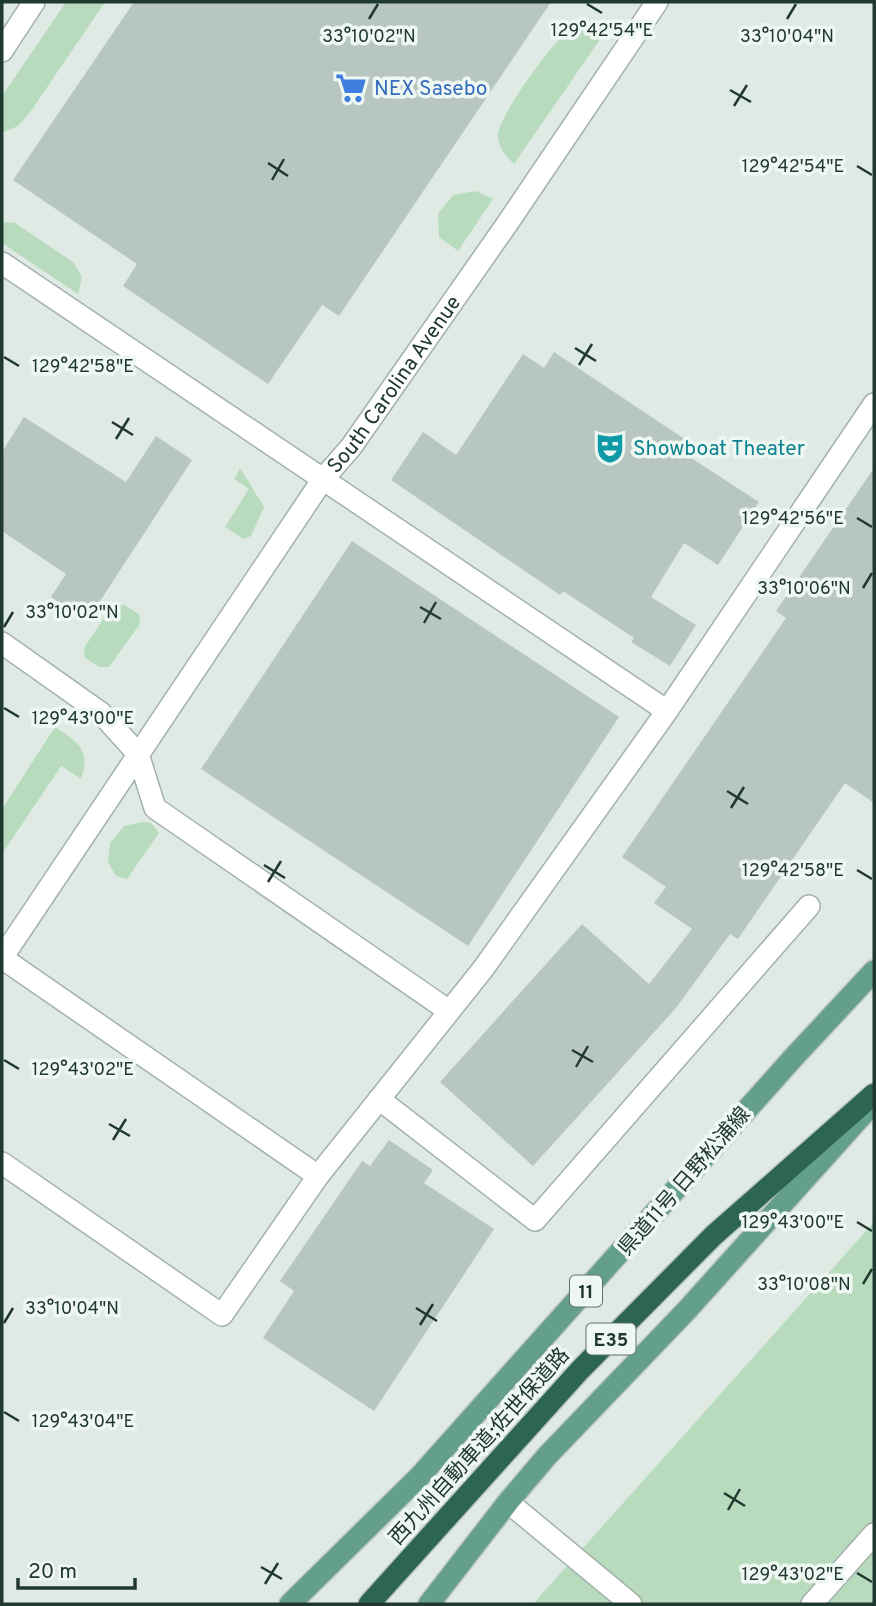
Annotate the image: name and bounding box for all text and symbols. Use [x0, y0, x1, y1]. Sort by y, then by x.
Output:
text: 129°42'54"E [551, 20, 653, 43]
text: 33°10'02"N [322, 26, 416, 49]
text: 33°10'04"N [740, 26, 834, 49]
supermarket icon: NEX Sasebo [334, 71, 368, 105]
place label: NEX Sasebo [374, 76, 488, 103]
text: 129°42'54"E [742, 156, 844, 179]
street label: South Carolina Avenue [322, 291, 468, 480]
text: 129°42'58"E [32, 356, 134, 379]
theatre icon: Showboat Theater [593, 431, 627, 465]
place label: Showboat Theater [633, 436, 805, 463]
text: 129°42'56"E [742, 508, 844, 531]
text: 33°10'06"N [757, 578, 851, 601]
text: 33°10'02"N [25, 602, 119, 625]
text: 129°43'00"E [32, 708, 134, 731]
text: 129°42'58"E [742, 860, 844, 883]
text: 129°43'02"E [32, 1059, 134, 1082]
street label: 県道11号 日野松浦線 [613, 1102, 757, 1262]
text: 129°43'00"E [742, 1212, 844, 1235]
text: 33°10'08"N [757, 1274, 851, 1297]
road number: 11 [570, 1275, 602, 1306]
text: 33°10'04"N [25, 1298, 119, 1321]
road number: E35 [586, 1324, 636, 1354]
street label: 西九州自動車道;佐世保道路 [384, 1343, 576, 1551]
text: 129°43'04"E [32, 1411, 134, 1434]
scale bar [18, 1546, 135, 1590]
text: 20 m [28, 1559, 77, 1586]
text: 129°43'02"E [742, 1564, 844, 1587]

